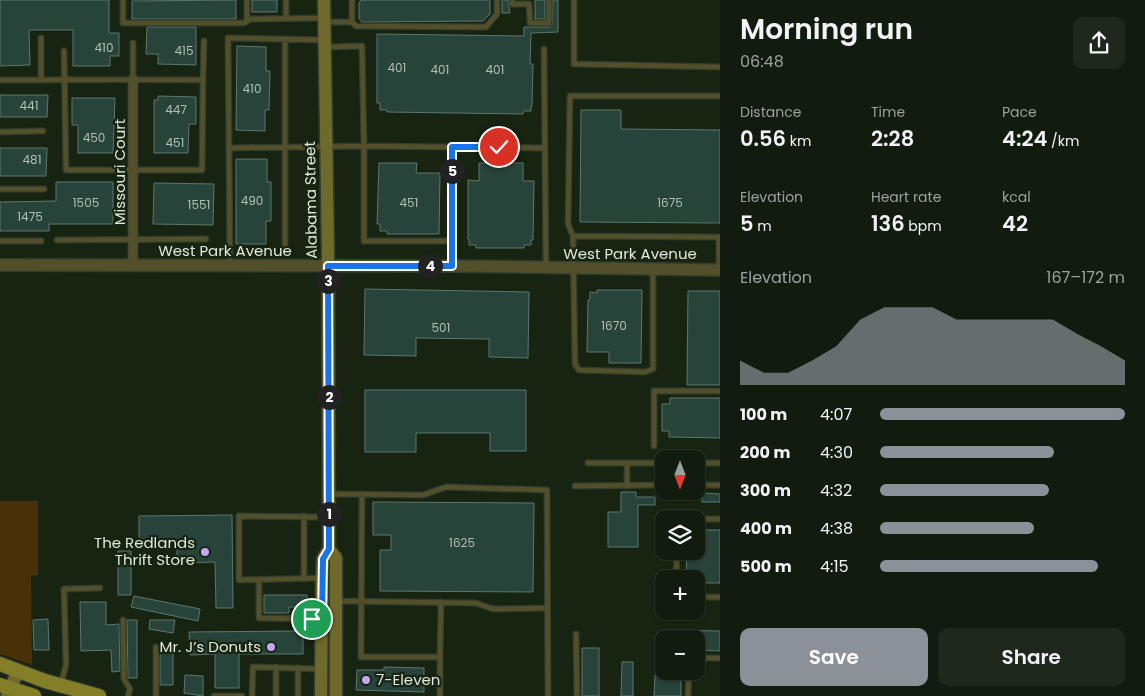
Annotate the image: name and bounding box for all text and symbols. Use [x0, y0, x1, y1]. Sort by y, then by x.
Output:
text: Morning run [740, 10, 913, 49]
button: share [1073, 17, 1125, 69]
house number: 410 [95, 39, 113, 56]
house number: 415 [175, 42, 193, 59]
text: 06:48 [740, 50, 784, 73]
house number: 401 [388, 59, 406, 76]
house number: 401 [431, 61, 449, 78]
house number: 401 [486, 61, 504, 78]
house number: 410 [243, 80, 261, 97]
house number: 441 [20, 97, 38, 114]
house number: 447 [165, 101, 187, 118]
text: Distance [740, 102, 801, 122]
text: Time [871, 102, 905, 122]
text: Pace [1002, 102, 1037, 122]
street label: Missouri Court [109, 119, 130, 225]
text: 0.56 [740, 124, 786, 153]
text: 2:28 [871, 124, 914, 153]
text: 4:24 [1002, 124, 1047, 153]
pin [478, 126, 520, 168]
house number: 450 [83, 129, 105, 146]
text: km [786, 131, 811, 151]
text: /km [1047, 131, 1079, 151]
icon: check [485, 133, 513, 161]
house number: 451 [166, 134, 184, 151]
street label: Alabama Street [299, 141, 322, 259]
house number: 481 [23, 151, 41, 168]
pin: 5 [440, 158, 464, 184]
text: 5 [448, 161, 457, 181]
text: Elevation [740, 187, 803, 207]
text: Heart rate [871, 187, 941, 207]
text: kcal [1002, 187, 1031, 207]
house number: 490 [241, 192, 263, 209]
house number: 1505 [73, 194, 99, 211]
house number: 451 [400, 194, 418, 211]
house number: 1675 [657, 194, 683, 211]
house number: 1551 [188, 196, 210, 213]
house number: 1475 [17, 208, 43, 225]
text: 5 [740, 209, 754, 238]
text: 136 [871, 209, 905, 238]
text: 42 [1002, 209, 1028, 238]
text: m [754, 216, 772, 236]
text: bpm [905, 216, 942, 236]
street label: West Park Avenue [158, 240, 292, 261]
street label: West Park Avenue [563, 243, 697, 264]
pin: 4 [418, 254, 442, 278]
text: 4 [426, 256, 435, 276]
text: Elevation [740, 266, 812, 289]
text: 167–172 m [1046, 266, 1125, 289]
pin: 3 [316, 268, 340, 294]
text: 3 [324, 271, 333, 291]
house number: 1670 [601, 317, 627, 334]
house number: 501 [432, 319, 450, 336]
pin: 2 [316, 384, 342, 410]
text: 2 [326, 387, 334, 407]
text: 100 m [740, 403, 787, 426]
text: 4:07 [820, 403, 852, 426]
text: 200 m [740, 441, 790, 464]
text: 4:30 [820, 441, 853, 464]
north arrow [655, 450, 705, 500]
map controls [655, 450, 705, 680]
text: 300 m [740, 479, 791, 502]
text: 4:32 [820, 479, 852, 502]
pin: 1 [316, 502, 342, 526]
text: 1 [327, 504, 332, 524]
button: layers [655, 510, 705, 560]
text: 400 m [740, 517, 792, 540]
text: 4:38 [820, 517, 853, 540]
place label: The Redlands Thrift Store [94, 532, 195, 570]
house number: 1625 [449, 534, 475, 551]
marker: The Redlands Thrift Store [199, 546, 211, 558]
text: 500 m [740, 555, 792, 578]
text: 4:15 [820, 555, 849, 578]
button: + [655, 570, 705, 620]
pin [291, 598, 333, 640]
icon: arrive [298, 605, 326, 633]
button: Save [740, 628, 928, 686]
button: Share [938, 628, 1125, 686]
button: − [655, 630, 705, 680]
place label: Mr. J’s Donuts [160, 636, 261, 657]
marker: Mr. J’s Donuts [265, 641, 277, 653]
place label: 7-Eleven [376, 669, 440, 690]
marker: 7-Eleven [360, 674, 372, 686]

